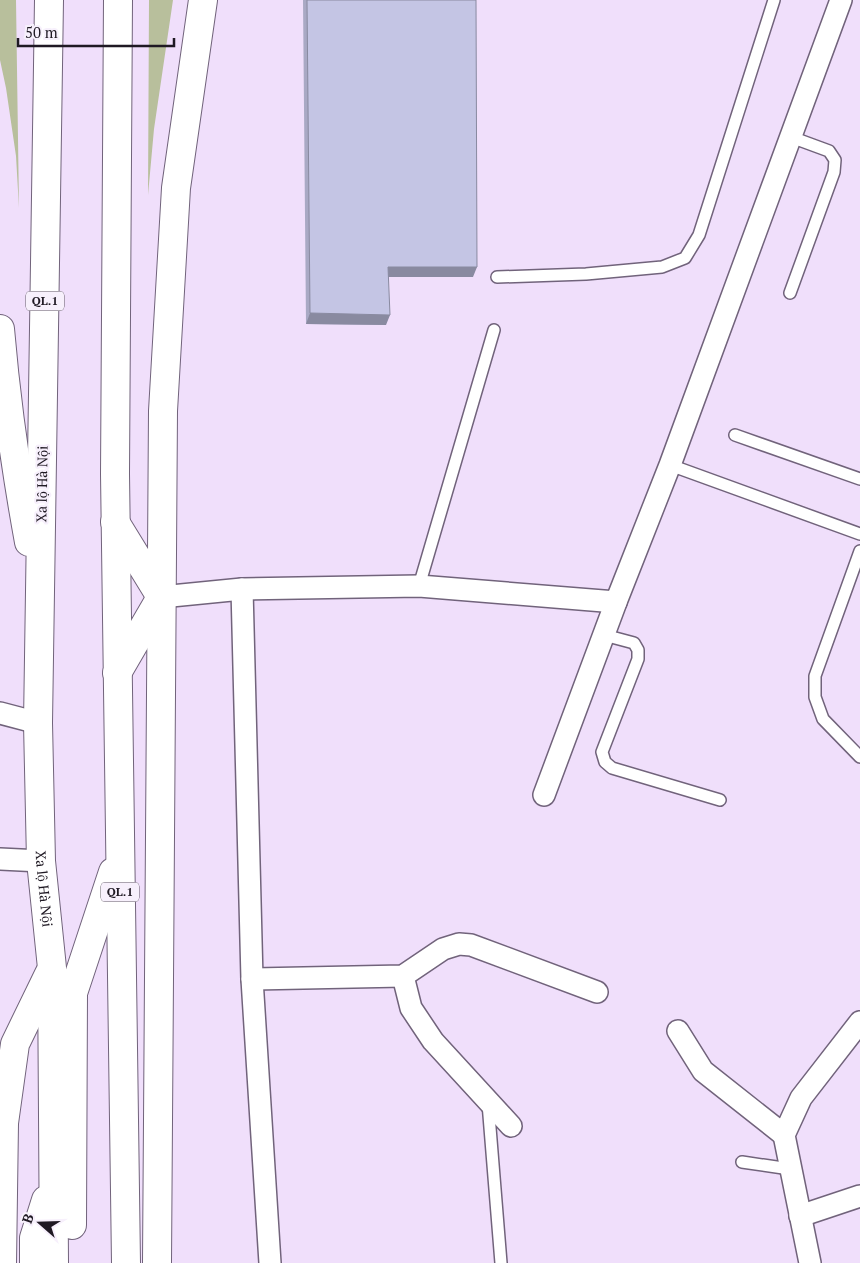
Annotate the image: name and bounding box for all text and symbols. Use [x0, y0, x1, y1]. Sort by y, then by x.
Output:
scale bar [18, 15, 174, 47]
text: 50 m [25, 22, 58, 42]
road number: QL.1 [26, 292, 64, 310]
street label: Xa lộ Hà Nội [31, 446, 52, 522]
street label: Xa lộ Hà Nội [32, 850, 58, 928]
road number: QL.1 [101, 882, 139, 902]
north arrow [15, 1198, 65, 1248]
text: B [17, 1211, 38, 1226]

